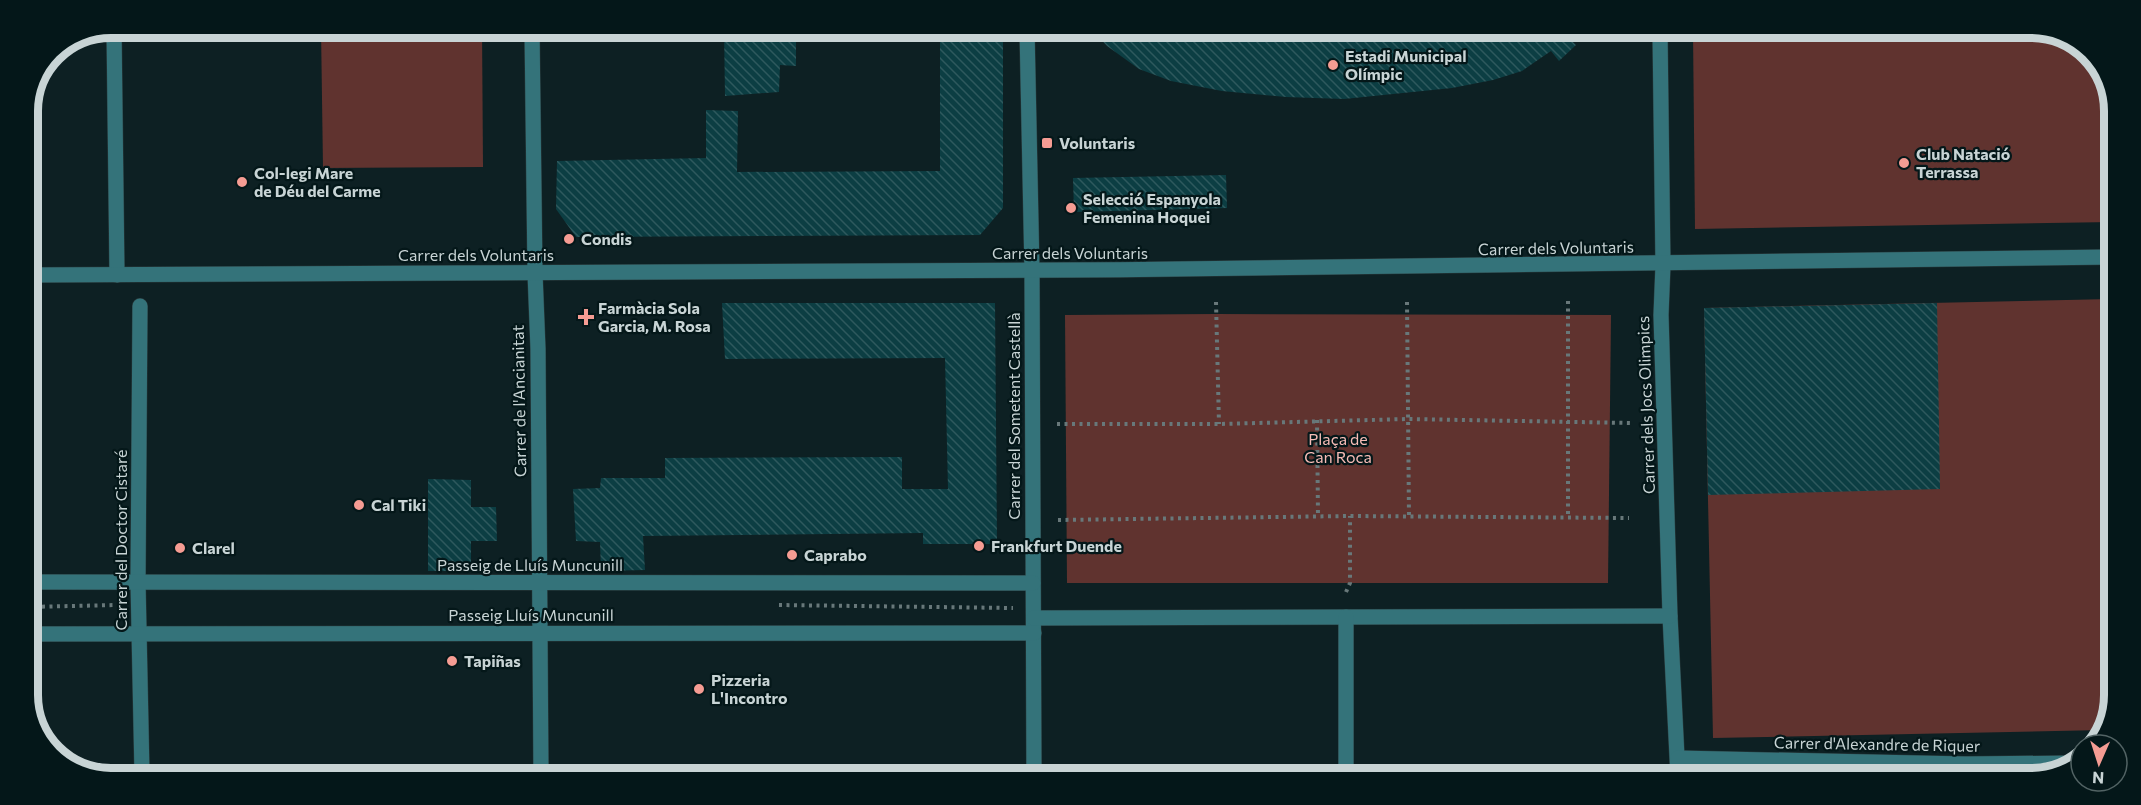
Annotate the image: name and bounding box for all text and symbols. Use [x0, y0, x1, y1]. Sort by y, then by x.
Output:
place label: Estadi Municipal Olímpic [1345, 46, 1467, 83]
marker: Estadi Municipal Olímpic [1326, 58, 1340, 72]
place label: Voluntaris [1059, 133, 1135, 152]
marker: Voluntaris [1040, 136, 1054, 150]
place label: Club Natació Terrassa [1916, 144, 2011, 181]
marker: Club Natació Terrassa [1897, 156, 1911, 170]
place label: Col-legi Mare de Déu del Carme [254, 163, 381, 200]
marker: Col-legi Mare de Déu del Carme [235, 175, 249, 189]
place label: Selecció Espanyola Femenina Hoquei [1083, 189, 1221, 226]
marker: Selecció Espanyola Femenina Hoquei [1064, 201, 1078, 215]
place label: Condis [581, 229, 632, 248]
marker: Condis [562, 232, 576, 246]
street label: Carrer dels Voluntaris [1478, 237, 1634, 258]
street label: Carrer dels Voluntaris [992, 243, 1148, 262]
street label: Carrer dels Voluntaris [398, 245, 554, 264]
place label: Farmàcia Sola Garcia, M. Rosa [598, 298, 711, 335]
marker: Farmàcia Sola Garcia, M. Rosa [579, 310, 593, 324]
street label: Carrer del Sometent Castellà [1004, 312, 1023, 520]
street label: Carrer dels Jocs Olimpics [1633, 316, 1658, 494]
street label: Carrer de l'Ancianitat [508, 324, 529, 477]
park label: Plaça de Can Roca [1304, 429, 1372, 466]
street label: Carrer del Doctor Cistaré [111, 449, 130, 631]
place label: Cal Tiki [371, 495, 426, 514]
marker: Cal Tiki [352, 498, 366, 512]
place label: Frankfurt Duende [991, 536, 1122, 555]
place label: Clarel [192, 538, 235, 557]
marker: Frankfurt Duende [972, 539, 986, 553]
marker: Clarel [173, 541, 187, 555]
place label: Caprabo [804, 545, 867, 564]
marker: Caprabo [785, 548, 799, 562]
street label: Passeig de Lluís Muncunill [437, 555, 623, 574]
street label: Passeig Lluís Muncunill [448, 605, 614, 624]
place label: Tapiñas [464, 651, 521, 670]
marker: Tapiñas [445, 654, 459, 668]
place label: Pizzeria L'Incontro [711, 670, 788, 707]
marker: Pizzeria L'Incontro [692, 682, 706, 696]
street label: Carrer d'Alexandre de Riquer [1774, 732, 1981, 755]
north arrow [2069, 733, 2129, 793]
text: N [2092, 769, 2105, 788]

